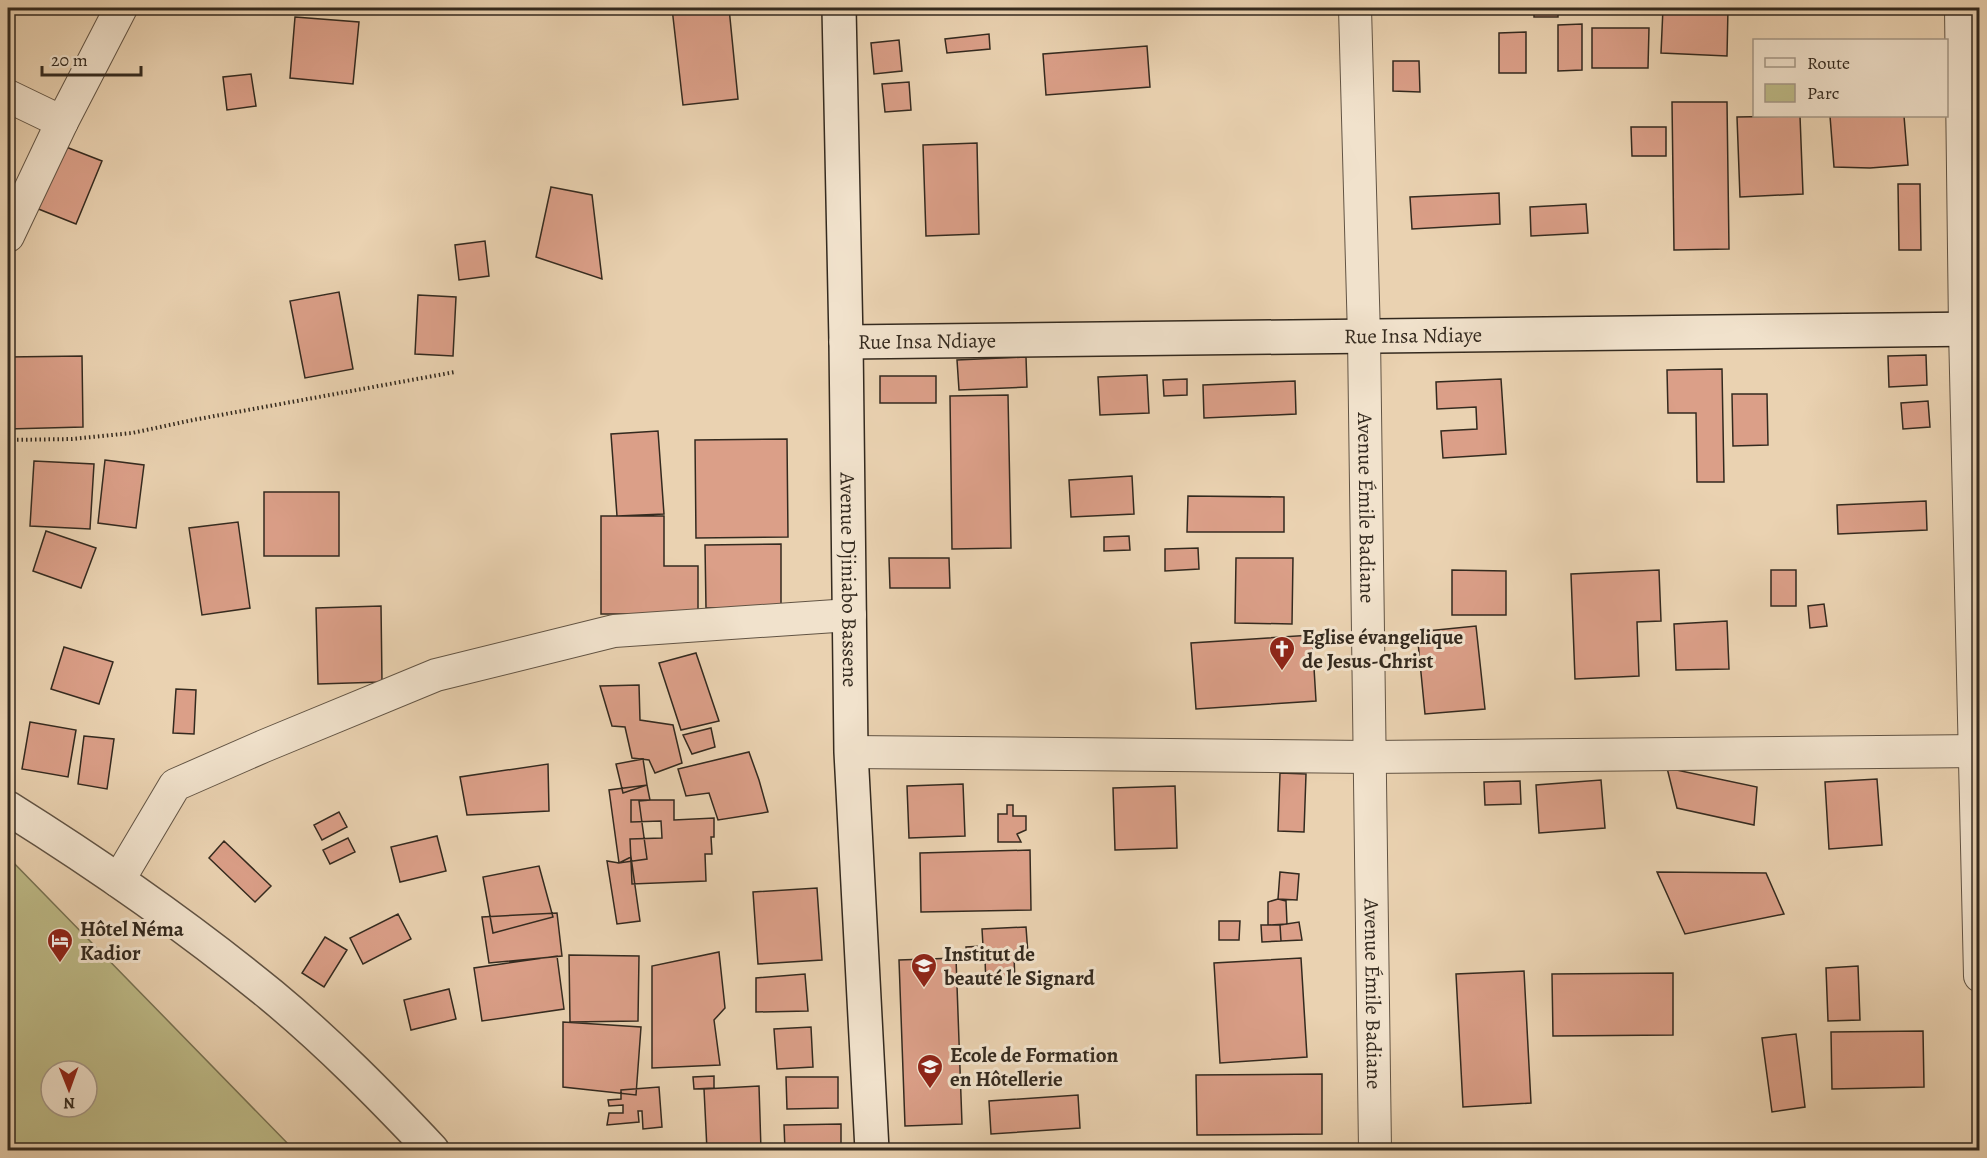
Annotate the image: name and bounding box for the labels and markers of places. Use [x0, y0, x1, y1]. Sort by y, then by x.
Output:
place label: Eglise évangelique de Jesus-Christ [1302, 623, 1464, 675]
church icon: Eglise évangelique de Jesus-Christ [1267, 634, 1297, 672]
place label: Hôtel Néma Kadior [80, 915, 185, 967]
hotel icon: Hôtel Néma Kadior [45, 926, 75, 964]
place label: Institut de beauté le Signard [943, 940, 1096, 992]
school or university icon: Institut de beauté le Signard [909, 951, 939, 989]
place label: Ecole de Formation en Hôtellerie [950, 1041, 1119, 1093]
school or university icon: Ecole de Formation en Hôtellerie [915, 1052, 945, 1090]

